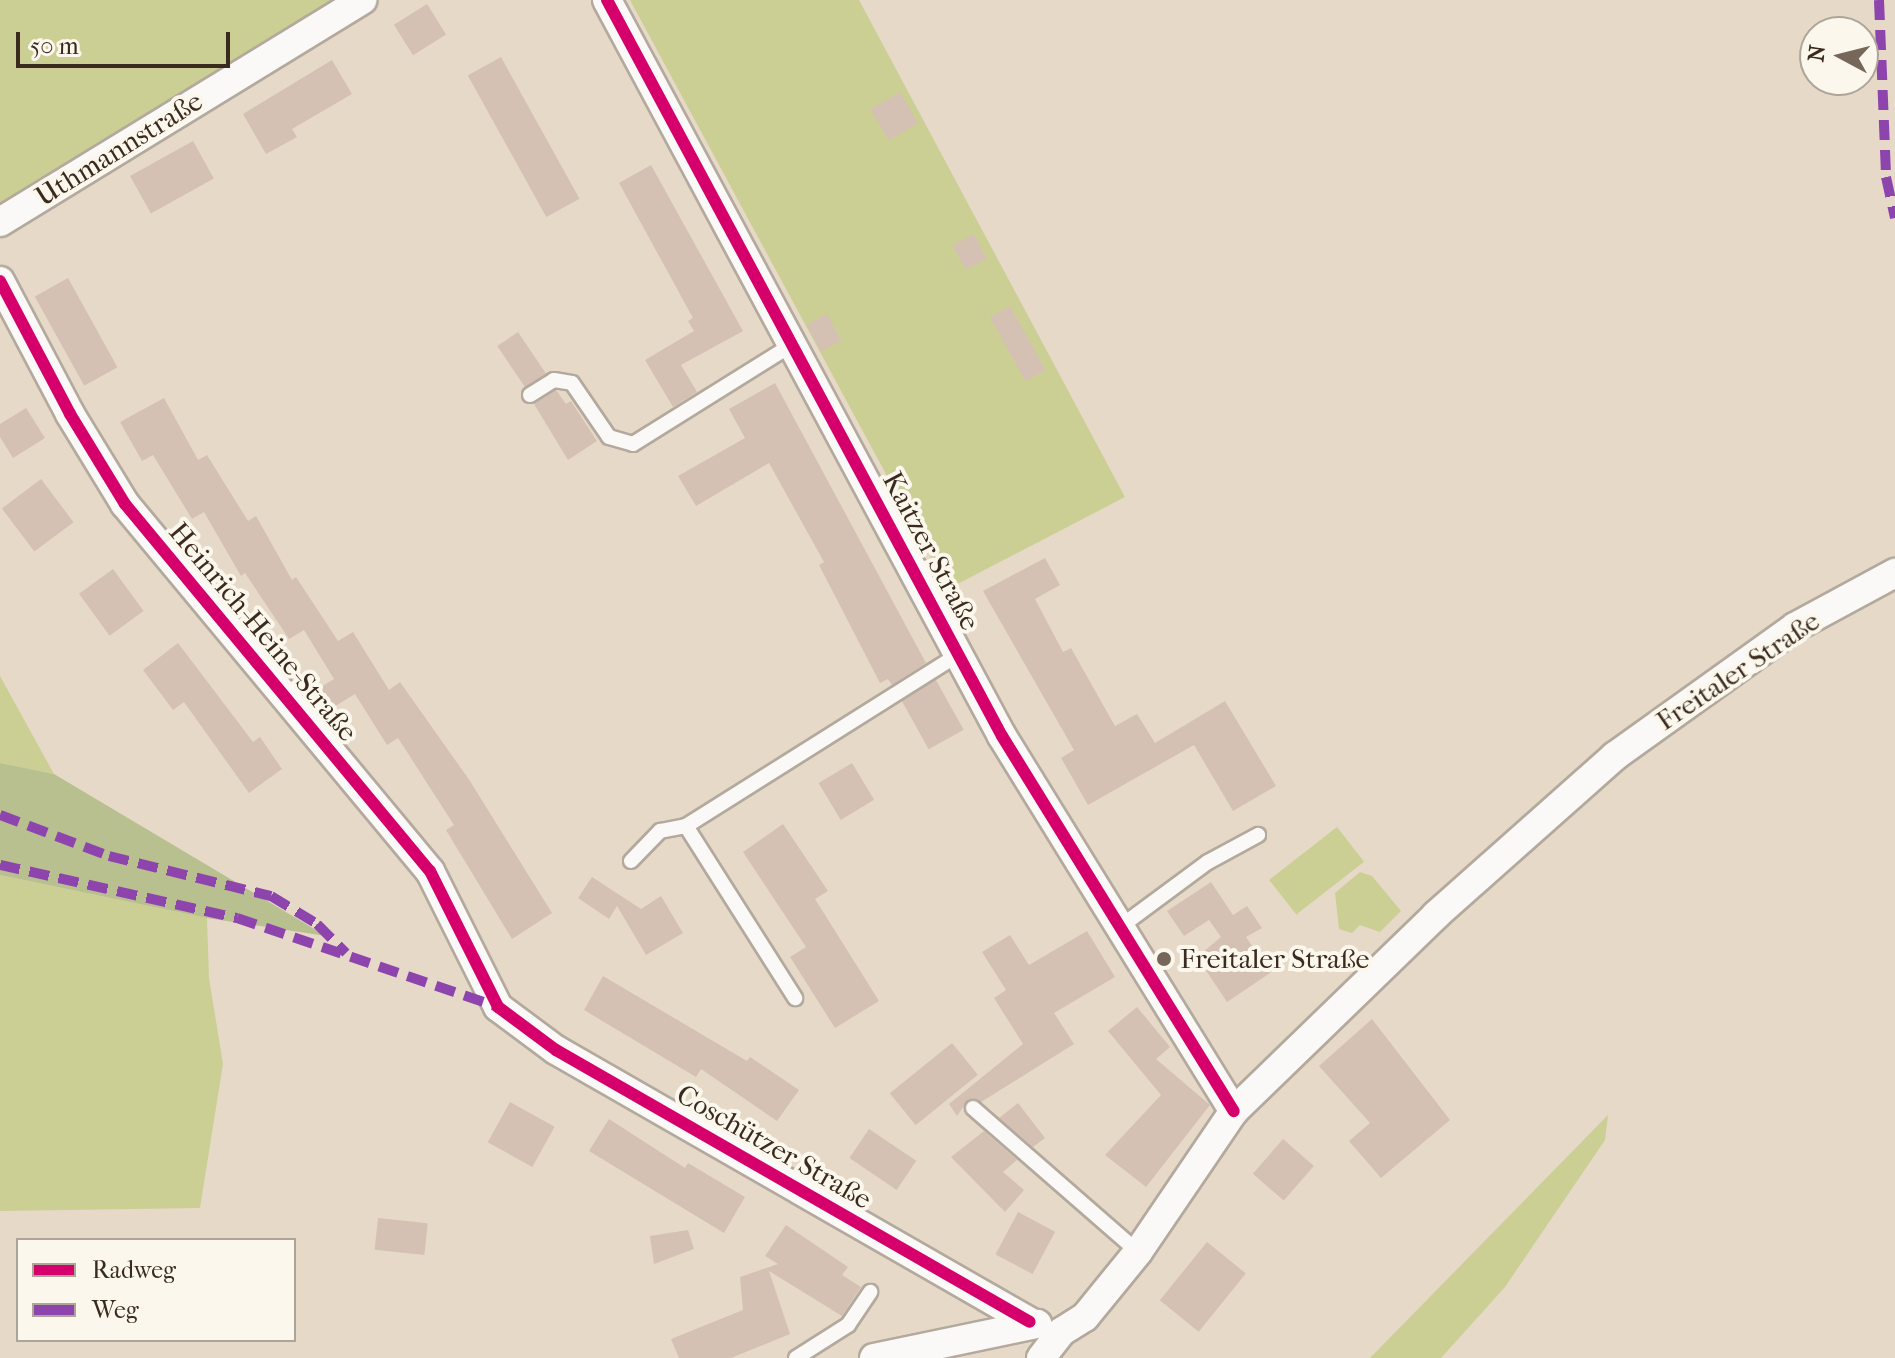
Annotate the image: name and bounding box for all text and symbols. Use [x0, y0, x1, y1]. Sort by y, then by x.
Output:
scale bar [20, 16, 234, 66]
north arrow [1799, 16, 1879, 96]
text: 50 m [30, 32, 79, 60]
text: N [1803, 43, 1831, 63]
street label: Uthmannstraße [29, 84, 209, 214]
street label: Kaitzer Straße [875, 466, 987, 636]
street label: Heinrich-Heine-Straße [162, 516, 364, 748]
street label: Freitaler Straße [1650, 604, 1826, 738]
place label: Freitaler Straße [1180, 942, 1369, 976]
marker: Freitaler Straße [1155, 950, 1173, 968]
street label: Coschützer Straße [671, 1078, 877, 1216]
legend [16, 1238, 296, 1342]
text: Radweg [92, 1256, 176, 1284]
text: Weg [92, 1296, 139, 1324]

